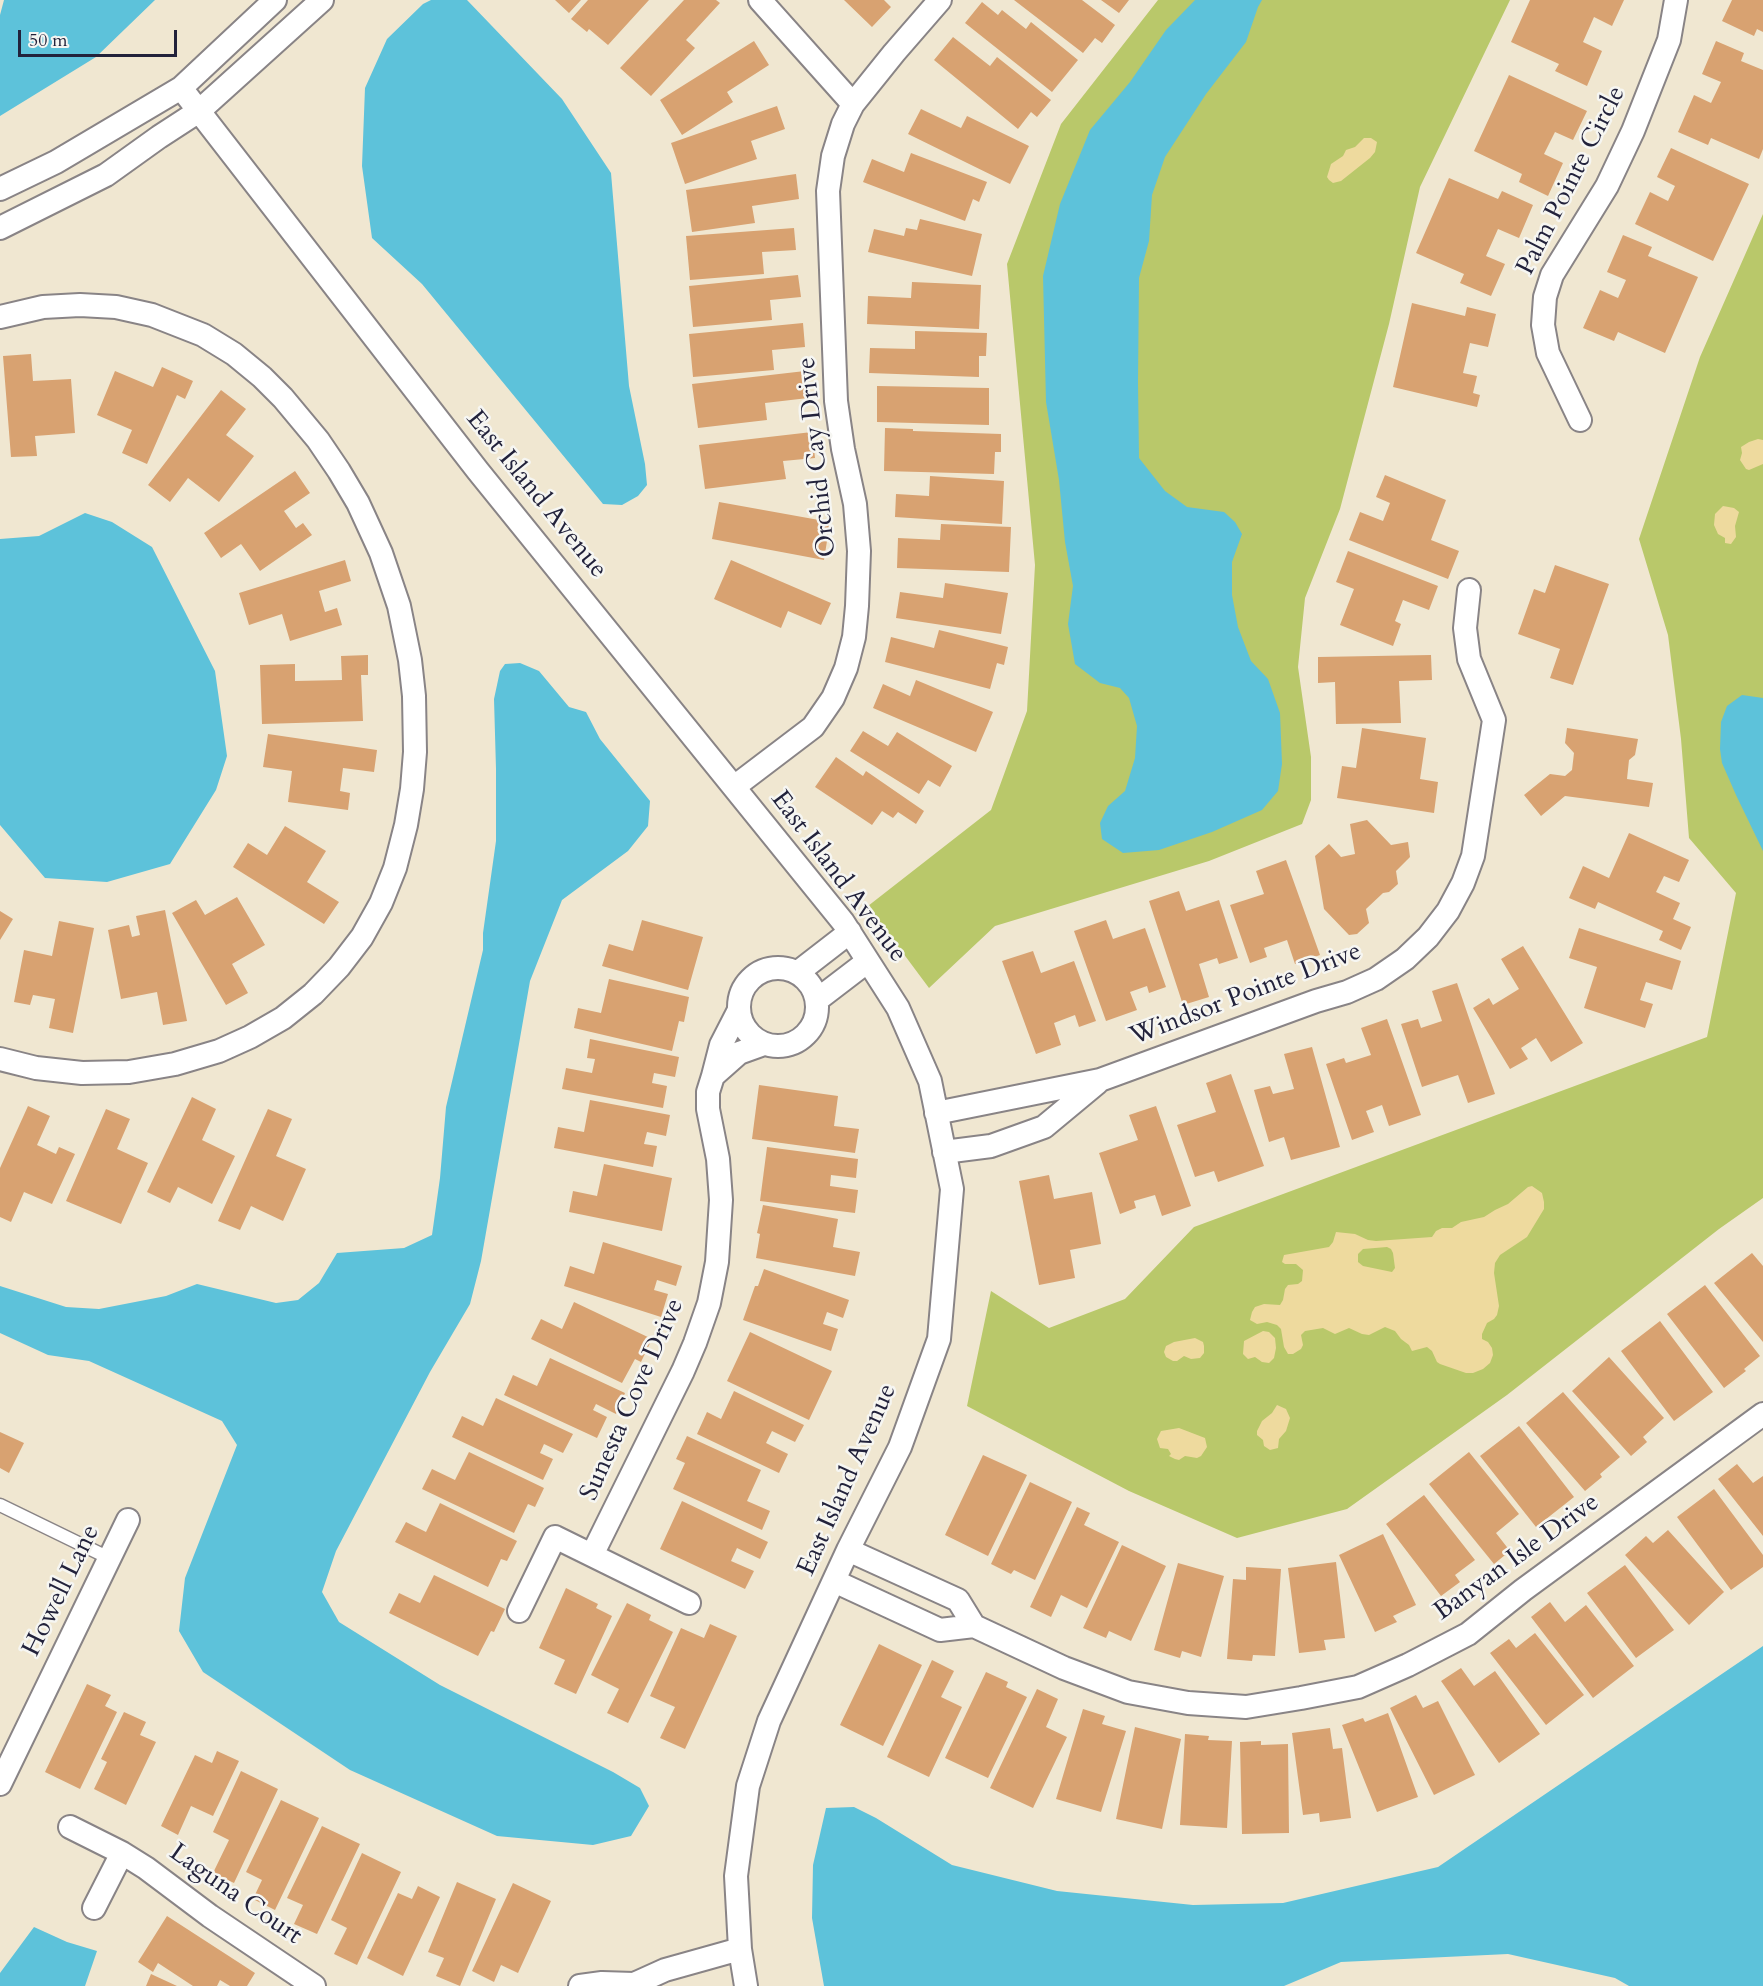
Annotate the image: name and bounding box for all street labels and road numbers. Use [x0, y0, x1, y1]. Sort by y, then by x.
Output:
street label: Palm Pointe Circle [1511, 81, 1633, 281]
street label: Orchid Cay Drive [792, 355, 844, 559]
street label: East Island Avenue [459, 405, 613, 585]
street label: East Island Avenue [763, 785, 913, 969]
street label: Windsor Pointe Drive [1126, 936, 1366, 1054]
street label: Sunesta Cove Drive [574, 1294, 692, 1506]
street label: East Island Avenue [792, 1379, 904, 1581]
street label: Banyan Isle Drive [1428, 1488, 1606, 1628]
street label: Howell Lane [17, 1520, 107, 1662]
street label: Laguna Court [163, 1838, 307, 1952]

